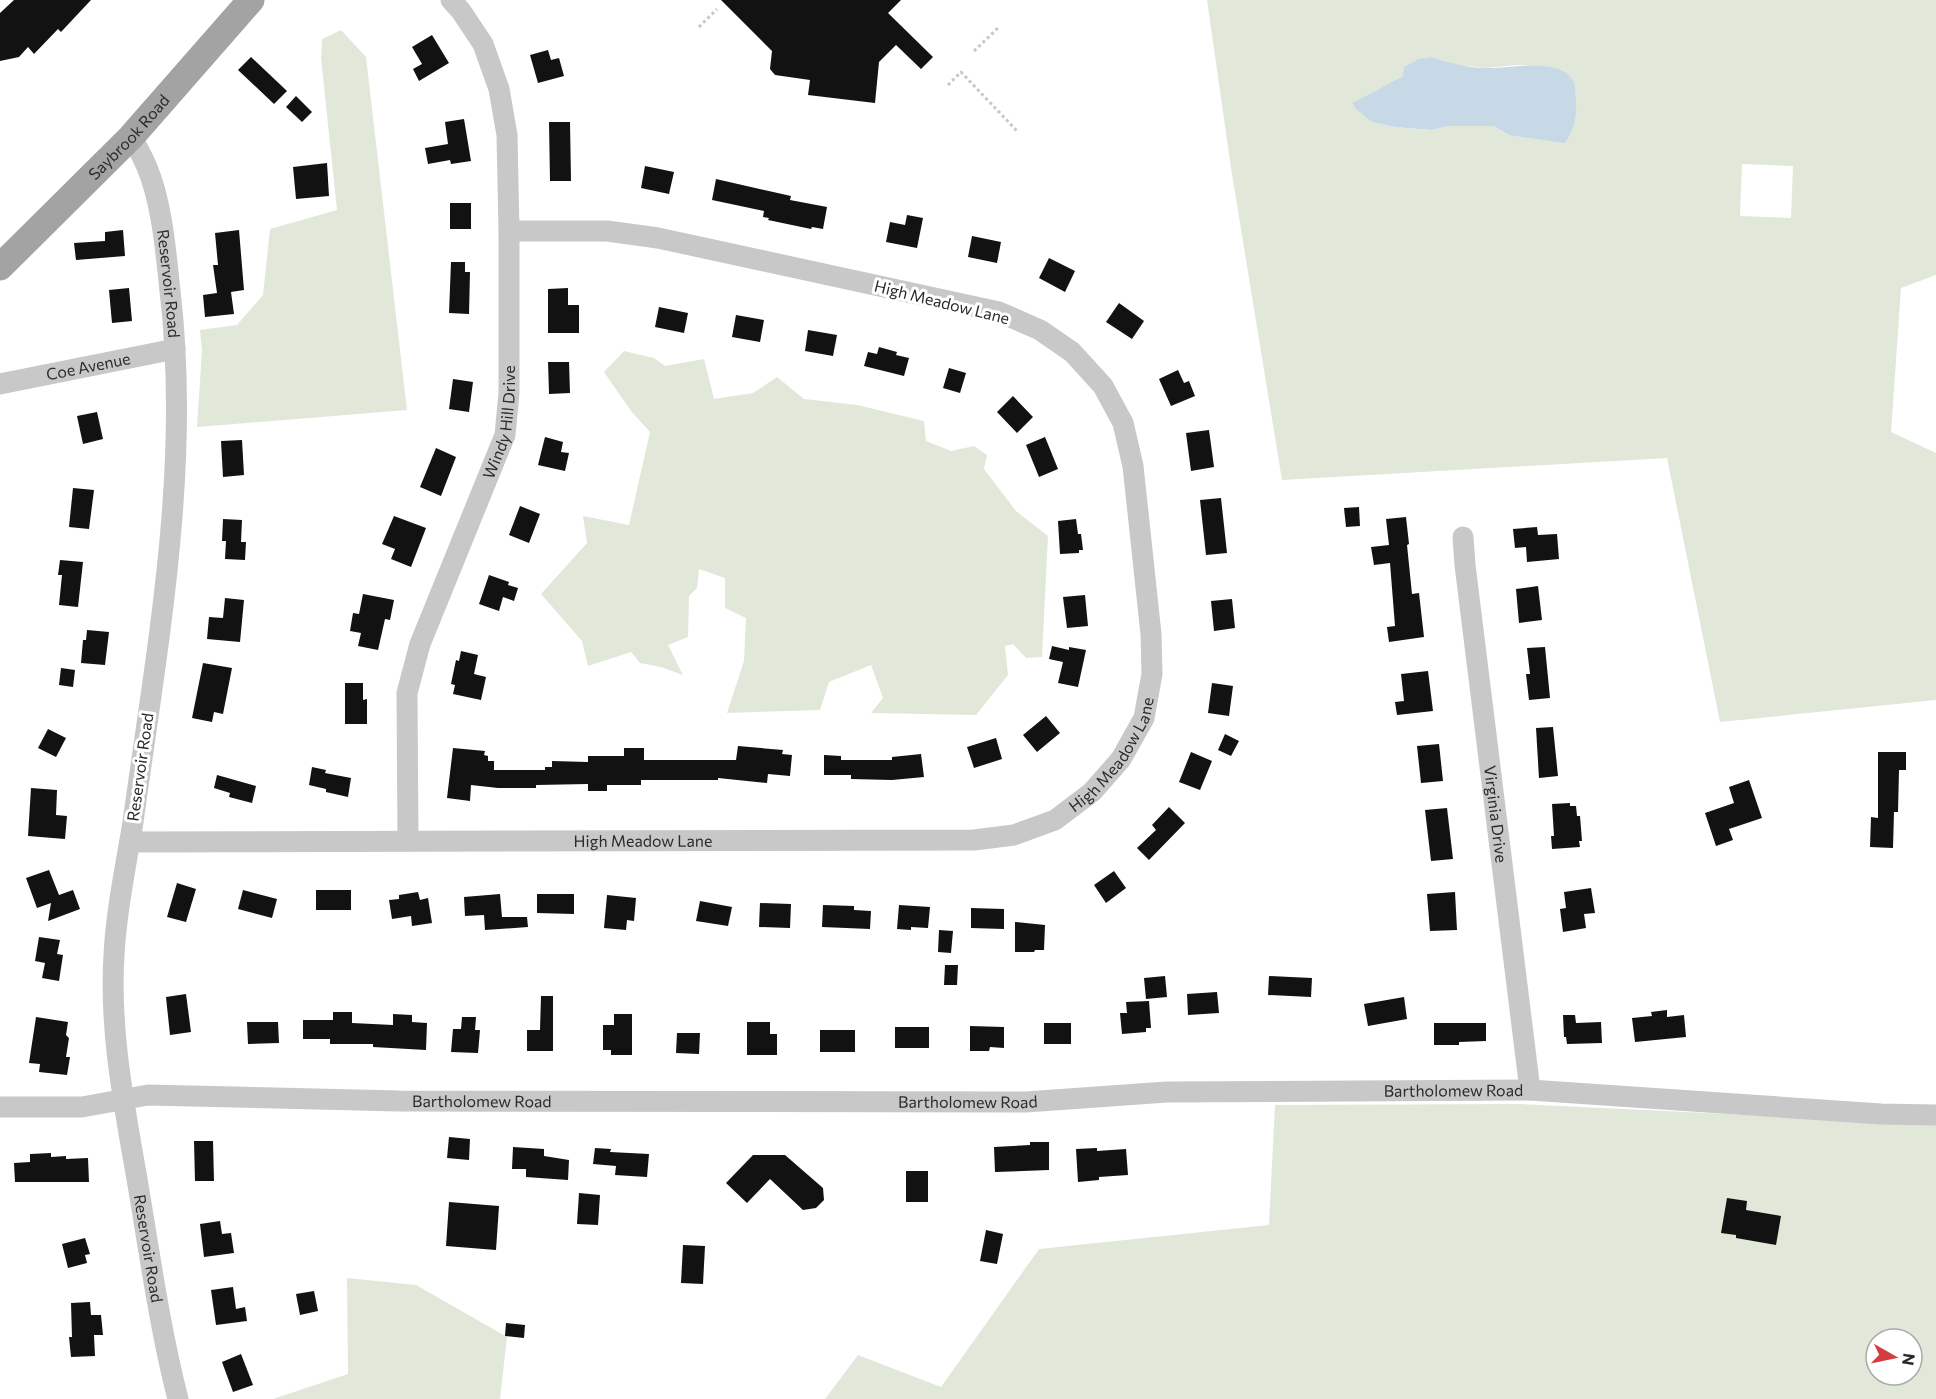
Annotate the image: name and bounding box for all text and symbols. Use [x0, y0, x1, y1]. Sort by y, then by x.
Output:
street label: Saybrook Road [84, 90, 173, 183]
street label: Reservoir Road [154, 228, 184, 339]
street label: High Meadow Lane [873, 276, 1012, 328]
street label: Coe Avenue [44, 348, 132, 384]
street label: Windy Hill Drive [478, 365, 518, 481]
street label: High Meadow Lane [1065, 695, 1157, 815]
street label: Reservoir Road [123, 712, 157, 822]
street label: Virginia Drive [1481, 764, 1512, 864]
street label: High Meadow Lane [574, 831, 712, 850]
street label: Bartholomew Road [1384, 1080, 1523, 1100]
street label: Bartholomew Road [412, 1091, 552, 1110]
street label: Bartholomew Road [898, 1091, 1038, 1111]
street label: Reservoir Road [131, 1193, 167, 1304]
north arrow [1864, 1327, 1924, 1387]
text: N [1899, 1352, 1920, 1367]

